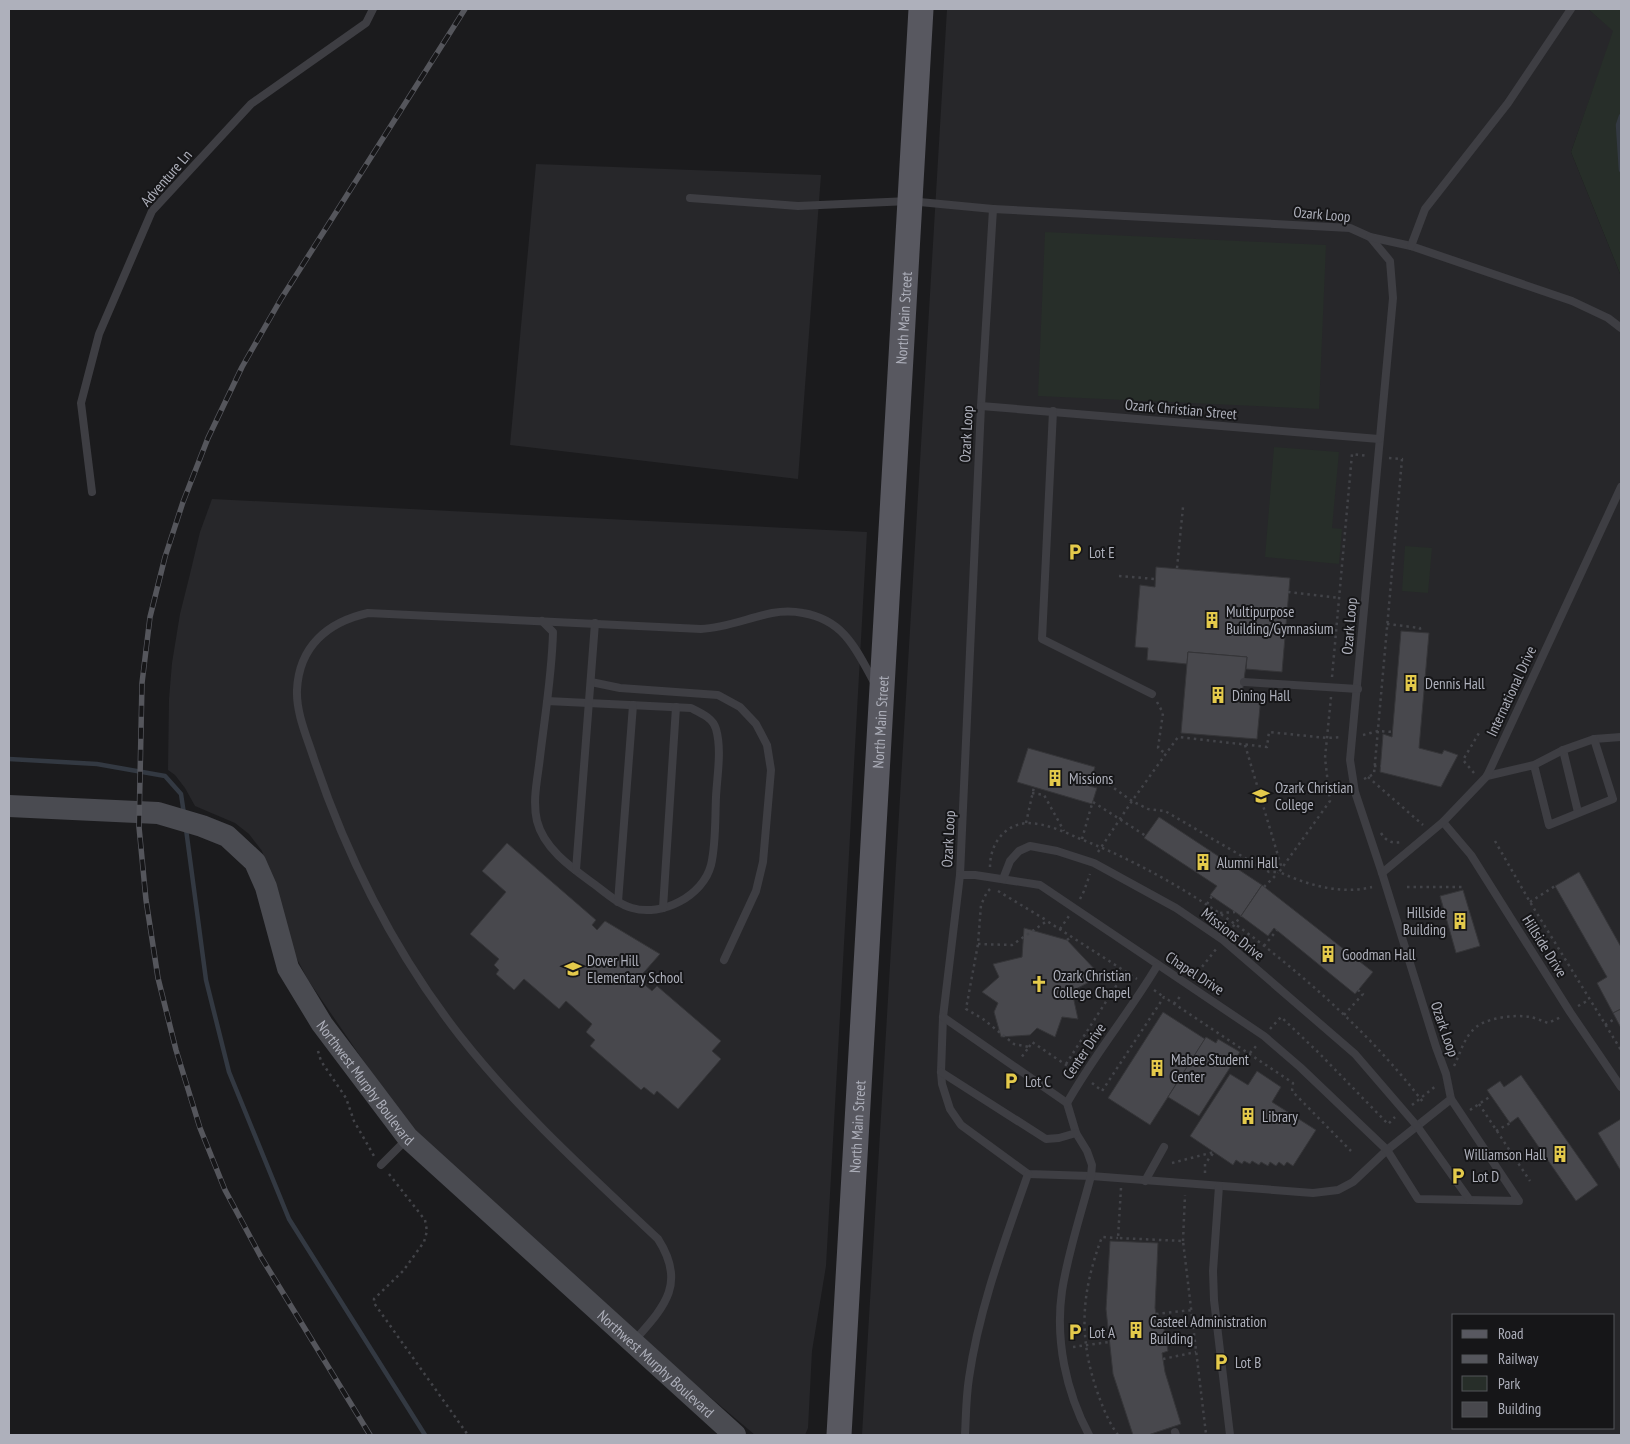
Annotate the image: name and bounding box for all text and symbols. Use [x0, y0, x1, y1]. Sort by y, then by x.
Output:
street label: Adventure Ln [136, 146, 196, 210]
street label: Ozark Loop [1293, 202, 1351, 226]
street label: North Main Street [891, 271, 915, 365]
street label: Ozark Christian Street [1124, 395, 1238, 423]
street label: Ozark Loop [955, 405, 977, 463]
parking icon: Lot E [1065, 542, 1085, 562]
place label: Lot E [1089, 543, 1115, 562]
street label: Ozark Loop [1337, 597, 1361, 655]
place label: Multipurpose Building/Gymnasium [1226, 602, 1334, 638]
building icon: Multipurpose Building/Gymnasium [1202, 610, 1222, 630]
street label: International Drive [1482, 643, 1540, 739]
building icon: Dennis Hall [1401, 673, 1421, 693]
place label: Dennis Hall [1425, 674, 1485, 693]
street label: North Main Street [868, 675, 892, 769]
building icon: Dining Hall [1208, 685, 1228, 705]
place label: Dining Hall [1232, 686, 1291, 705]
building icon: Missions [1045, 768, 1065, 788]
place label: Missions [1069, 769, 1113, 788]
place label: Ozark Christian College [1275, 778, 1353, 814]
school or university icon: Ozark Christian College [1251, 786, 1271, 806]
street label: Ozark Loop [937, 810, 959, 868]
building icon: Alumni Hall [1193, 852, 1213, 872]
place label: Alumni Hall [1217, 853, 1278, 872]
street label: Missions Drive [1198, 903, 1268, 965]
place label: Hillside Building [1403, 903, 1446, 939]
building icon: Hillside Building [1450, 911, 1470, 931]
street label: Hillside Drive [1518, 911, 1572, 981]
building icon: Goodman Hall [1318, 944, 1338, 964]
place label: Goodman Hall [1342, 945, 1416, 964]
street label: Chapel Drive [1162, 947, 1228, 999]
place label: Dover Hill Elementary School [587, 951, 684, 987]
school or university icon: Dover Hill Elementary School [563, 959, 583, 979]
place label: Ozark Christian College Chapel [1053, 966, 1131, 1002]
church icon: Ozark Christian College Chapel [1029, 974, 1049, 994]
street label: Ozark Loop [1427, 999, 1463, 1059]
street label: Northwest Murphy Boulevard [313, 1016, 419, 1149]
street label: Center Drive [1058, 1019, 1110, 1083]
place label: Mabee Student Center [1171, 1050, 1249, 1086]
building icon: Mabee Student Center [1147, 1058, 1167, 1078]
parking icon: Lot C [1001, 1071, 1021, 1091]
place label: Lot C [1025, 1072, 1051, 1091]
street label: North Main Street [845, 1080, 869, 1173]
building icon: Library [1238, 1106, 1258, 1126]
place label: Library [1262, 1107, 1298, 1126]
building icon: Williamson Hall [1550, 1144, 1570, 1164]
place label: Williamson Hall [1464, 1145, 1546, 1164]
parking icon: Lot D [1448, 1166, 1468, 1186]
place label: Lot D [1472, 1167, 1499, 1186]
street label: Northwest Murphy Boulevard [594, 1306, 718, 1421]
place label: Casteel Administration Building [1150, 1312, 1267, 1348]
legend [1452, 1314, 1615, 1429]
building icon: Casteel Administration Building [1126, 1320, 1146, 1340]
parking icon: Lot A [1065, 1322, 1085, 1342]
place label: Lot A [1089, 1323, 1116, 1342]
text: Road [1498, 1324, 1524, 1343]
text: Railway [1498, 1349, 1539, 1368]
parking icon: Lot B [1211, 1352, 1231, 1372]
place label: Lot B [1235, 1353, 1261, 1372]
text: Park [1498, 1374, 1520, 1393]
text: Building [1498, 1399, 1541, 1418]

